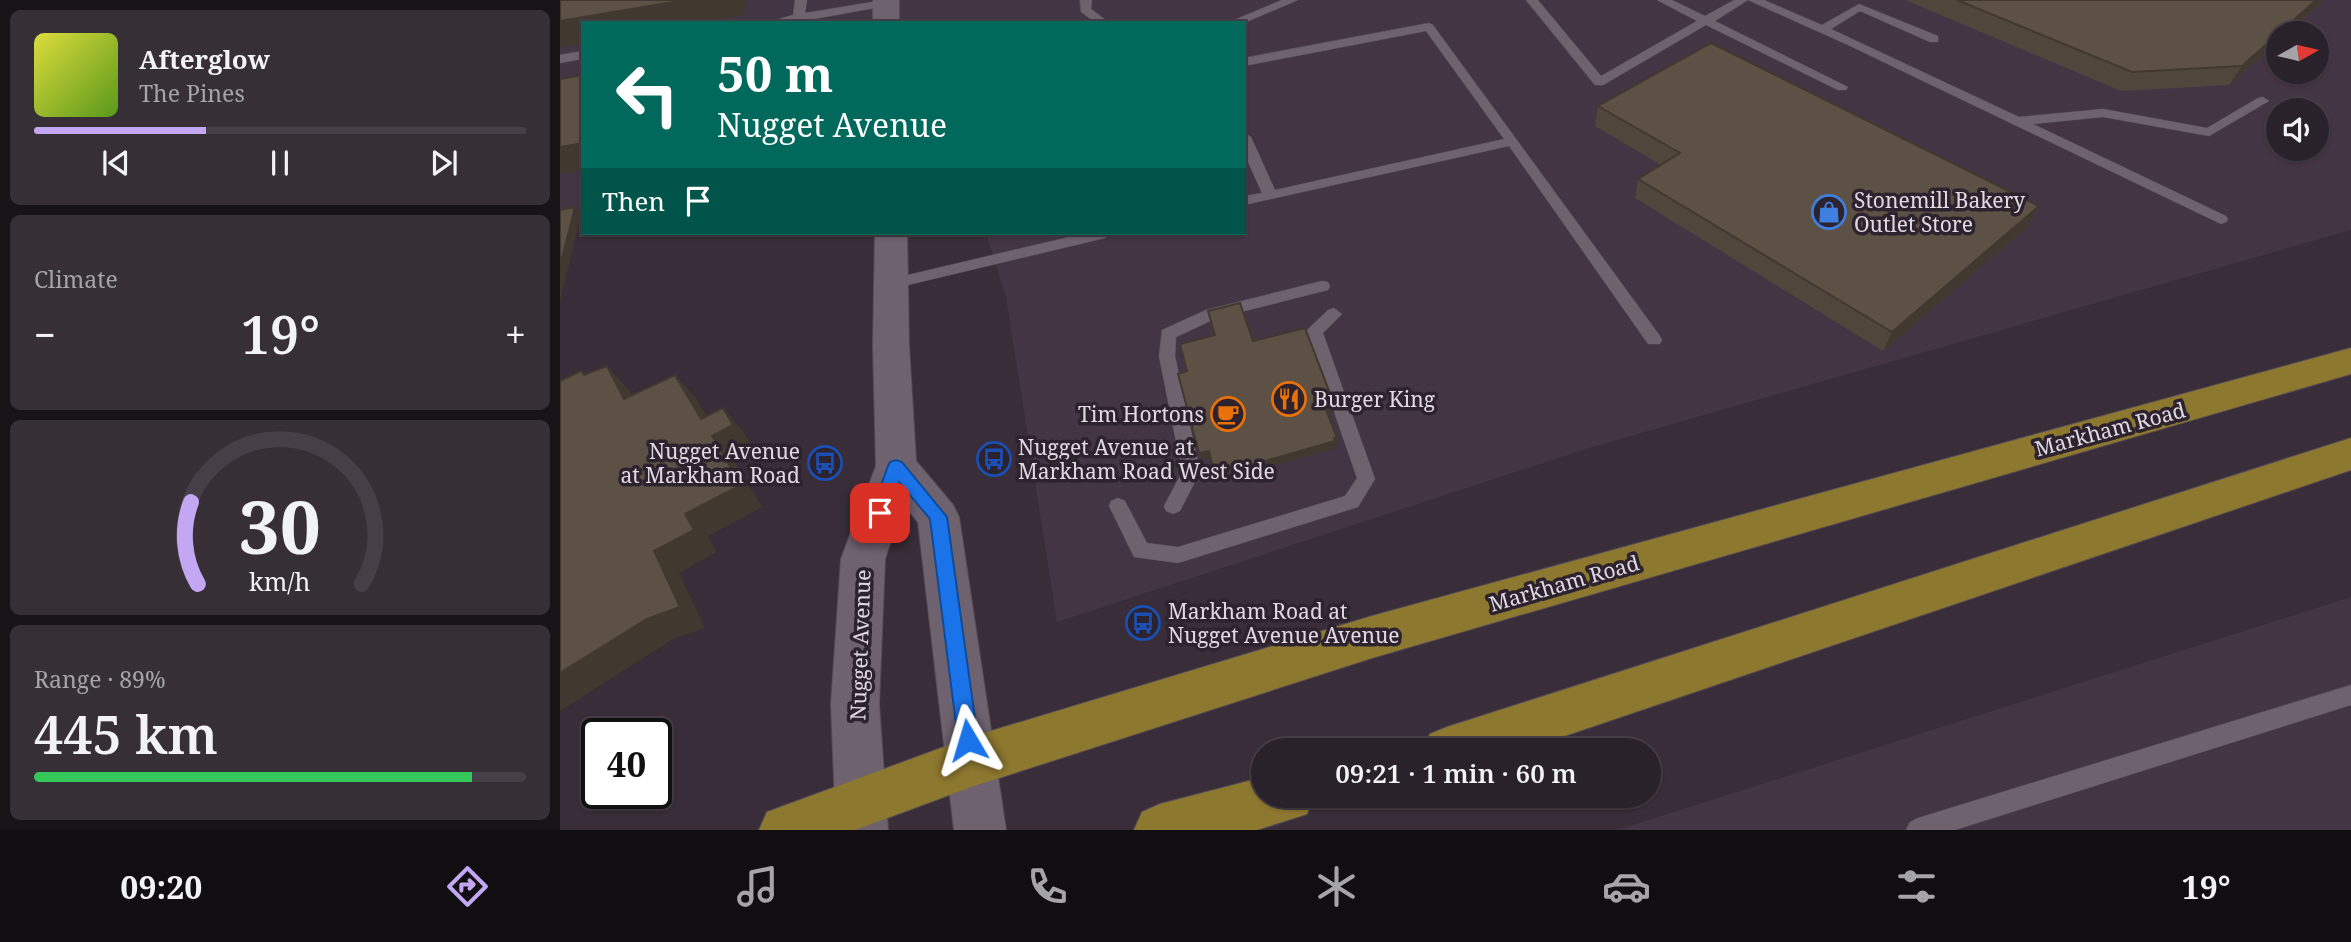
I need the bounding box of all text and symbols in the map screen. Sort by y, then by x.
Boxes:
north arrow [2266,21,2329,84]
map controls [2266,21,2329,161]
text: 50 m [717,40,833,106]
text: Afterglow [139,41,270,77]
icon: left [602,49,693,140]
text: The Pines [139,77,245,109]
button: sound [2266,98,2329,161]
text: Nugget Avenue [717,103,947,146]
icon: previous [97,144,135,182]
icon: pause [261,144,299,182]
icon: next [425,144,463,182]
icon: arrive [679,182,717,220]
text: Then [602,183,665,219]
place label: Stonemill Bakery Outlet Store [1854,186,2025,238]
shop icon: Stonemill Bakery Outlet Store [1810,193,1848,231]
text: Climate [34,263,118,295]
text: 19° [241,298,320,369]
text: − [34,308,56,360]
text: + [505,308,526,360]
restaurant icon: Burger King [1270,380,1308,418]
place label: Burger King [1314,385,1436,413]
cafe icon: Tim Hortons [1209,395,1247,433]
street label: Markham Road [2032,395,2188,463]
place label: Tim Hortons [1078,400,1204,428]
place label: Nugget Avenue at Markham Road West Side [1018,433,1275,485]
place label: Nugget Avenue at Markham Road [621,437,800,489]
bus stop icon: Nugget Avenue at Markham Road West Side [975,440,1013,478]
bus stop icon: Nugget Avenue at Markham Road [806,444,844,482]
text: 30 [239,476,321,575]
pin [850,483,910,543]
icon: arrive [861,494,899,532]
street label: Markham Road [1486,548,1642,618]
text: km/h [249,563,311,597]
street label: Nugget Avenue [843,569,877,721]
place label: Markham Road at Nugget Avenue Avenue [1168,597,1400,649]
bus stop icon: Markham Road at Nugget Avenue Avenue [1124,604,1162,642]
text: Range · 89% [34,663,166,695]
text: 445 km [34,698,218,769]
position arrow [931,703,1005,777]
speed limit sign: 40 [581,718,672,809]
text: 09:21 · 1 min · 60 m [1335,755,1577,791]
icon: directions [443,862,492,911]
icon: music [733,862,782,911]
icon: phone [1023,862,1072,911]
icon: climate [1312,862,1361,911]
icon: car [1602,862,1651,911]
icon: filters [1892,862,1941,911]
text: 09:20 [120,865,202,908]
text: 19° [2182,865,2231,908]

